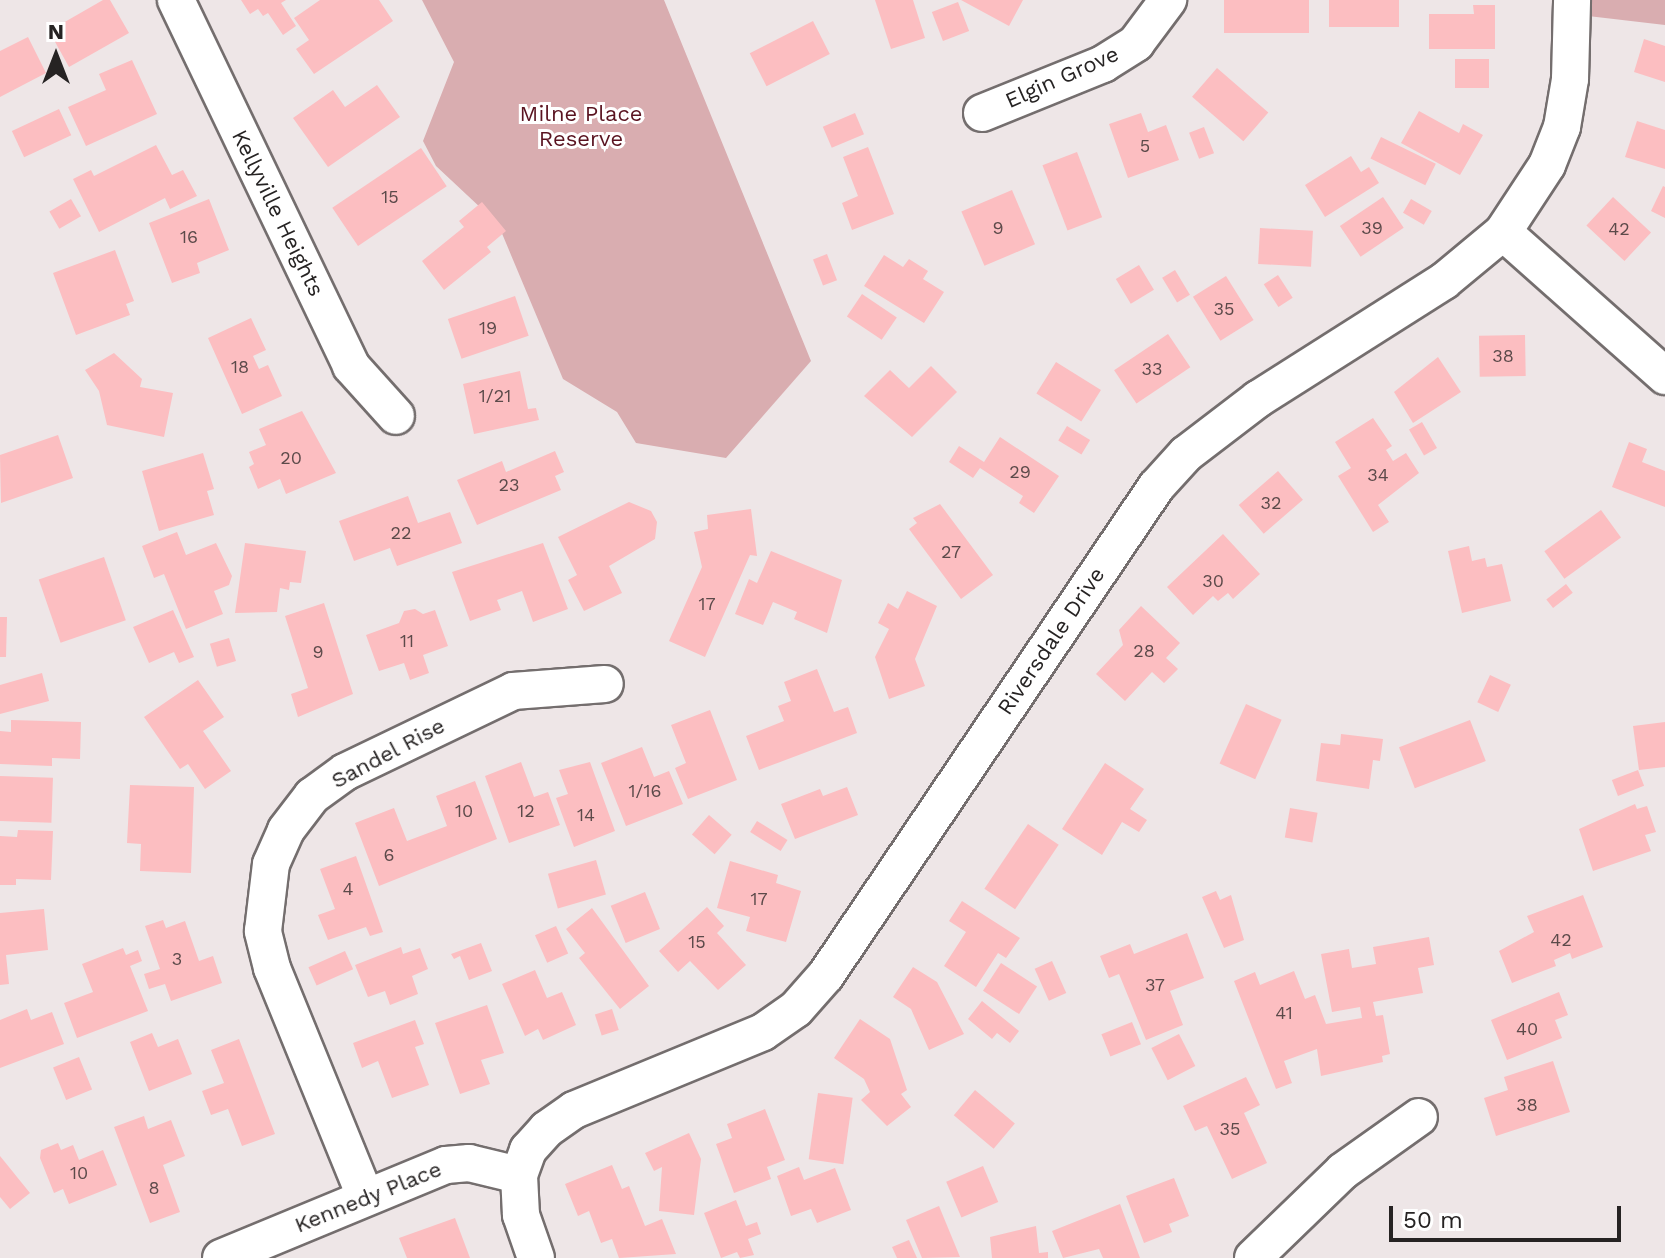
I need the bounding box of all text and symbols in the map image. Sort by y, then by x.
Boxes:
north arrow [16,16,96,96]
text: N [48,19,64,44]
street label: Elgin Grove [1001,40,1123,114]
park label: Milne Place Reserve [520,100,642,152]
street label: Kellyville Heights [226,125,330,301]
house number: 5 [1140,135,1150,157]
house number: 15 [381,186,399,208]
house number: 9 [992,217,1004,239]
house number: 39 [1361,217,1383,239]
house number: 42 [1608,218,1630,240]
house number: 16 [180,226,198,248]
house number: 35 [1214,298,1234,320]
house number: 19 [479,317,497,339]
house number: 38 [1492,345,1514,367]
house number: 18 [231,356,249,378]
house number: 33 [1142,358,1162,380]
house number: 1/21 [479,385,511,407]
house number: 20 [280,447,302,469]
house number: 29 [1009,461,1031,483]
house number: 34 [1367,464,1389,486]
house number: 23 [499,474,519,496]
house number: 32 [1261,492,1281,514]
house number: 22 [391,522,411,544]
house number: 27 [941,541,961,563]
street label: Riversdale Drive [992,562,1110,720]
house number: 30 [1202,570,1224,592]
house number: 17 [698,593,716,615]
house number: 11 [400,630,414,652]
house number: 28 [1133,640,1155,662]
house number: 9 [312,641,324,663]
street label: Sandel Rise [326,712,450,794]
house number: 1/16 [629,780,661,802]
house number: 10 [455,800,473,822]
house number: 12 [517,800,535,822]
house number: 14 [577,804,595,826]
house number: 6 [384,844,394,866]
house number: 4 [343,878,353,900]
house number: 17 [750,888,768,910]
house number: 42 [1550,929,1572,951]
house number: 15 [688,931,706,953]
house number: 3 [172,948,182,970]
house number: 37 [1145,974,1165,996]
house number: 41 [1275,1002,1293,1024]
house number: 40 [1516,1018,1538,1040]
house number: 38 [1516,1094,1538,1116]
house number: 35 [1220,1118,1240,1140]
street label: Kennedy Place [291,1155,445,1239]
house number: 10 [70,1162,88,1184]
house number: 8 [148,1177,160,1199]
scale bar [1393,1190,1625,1240]
text: 50 m [1403,1206,1463,1234]

